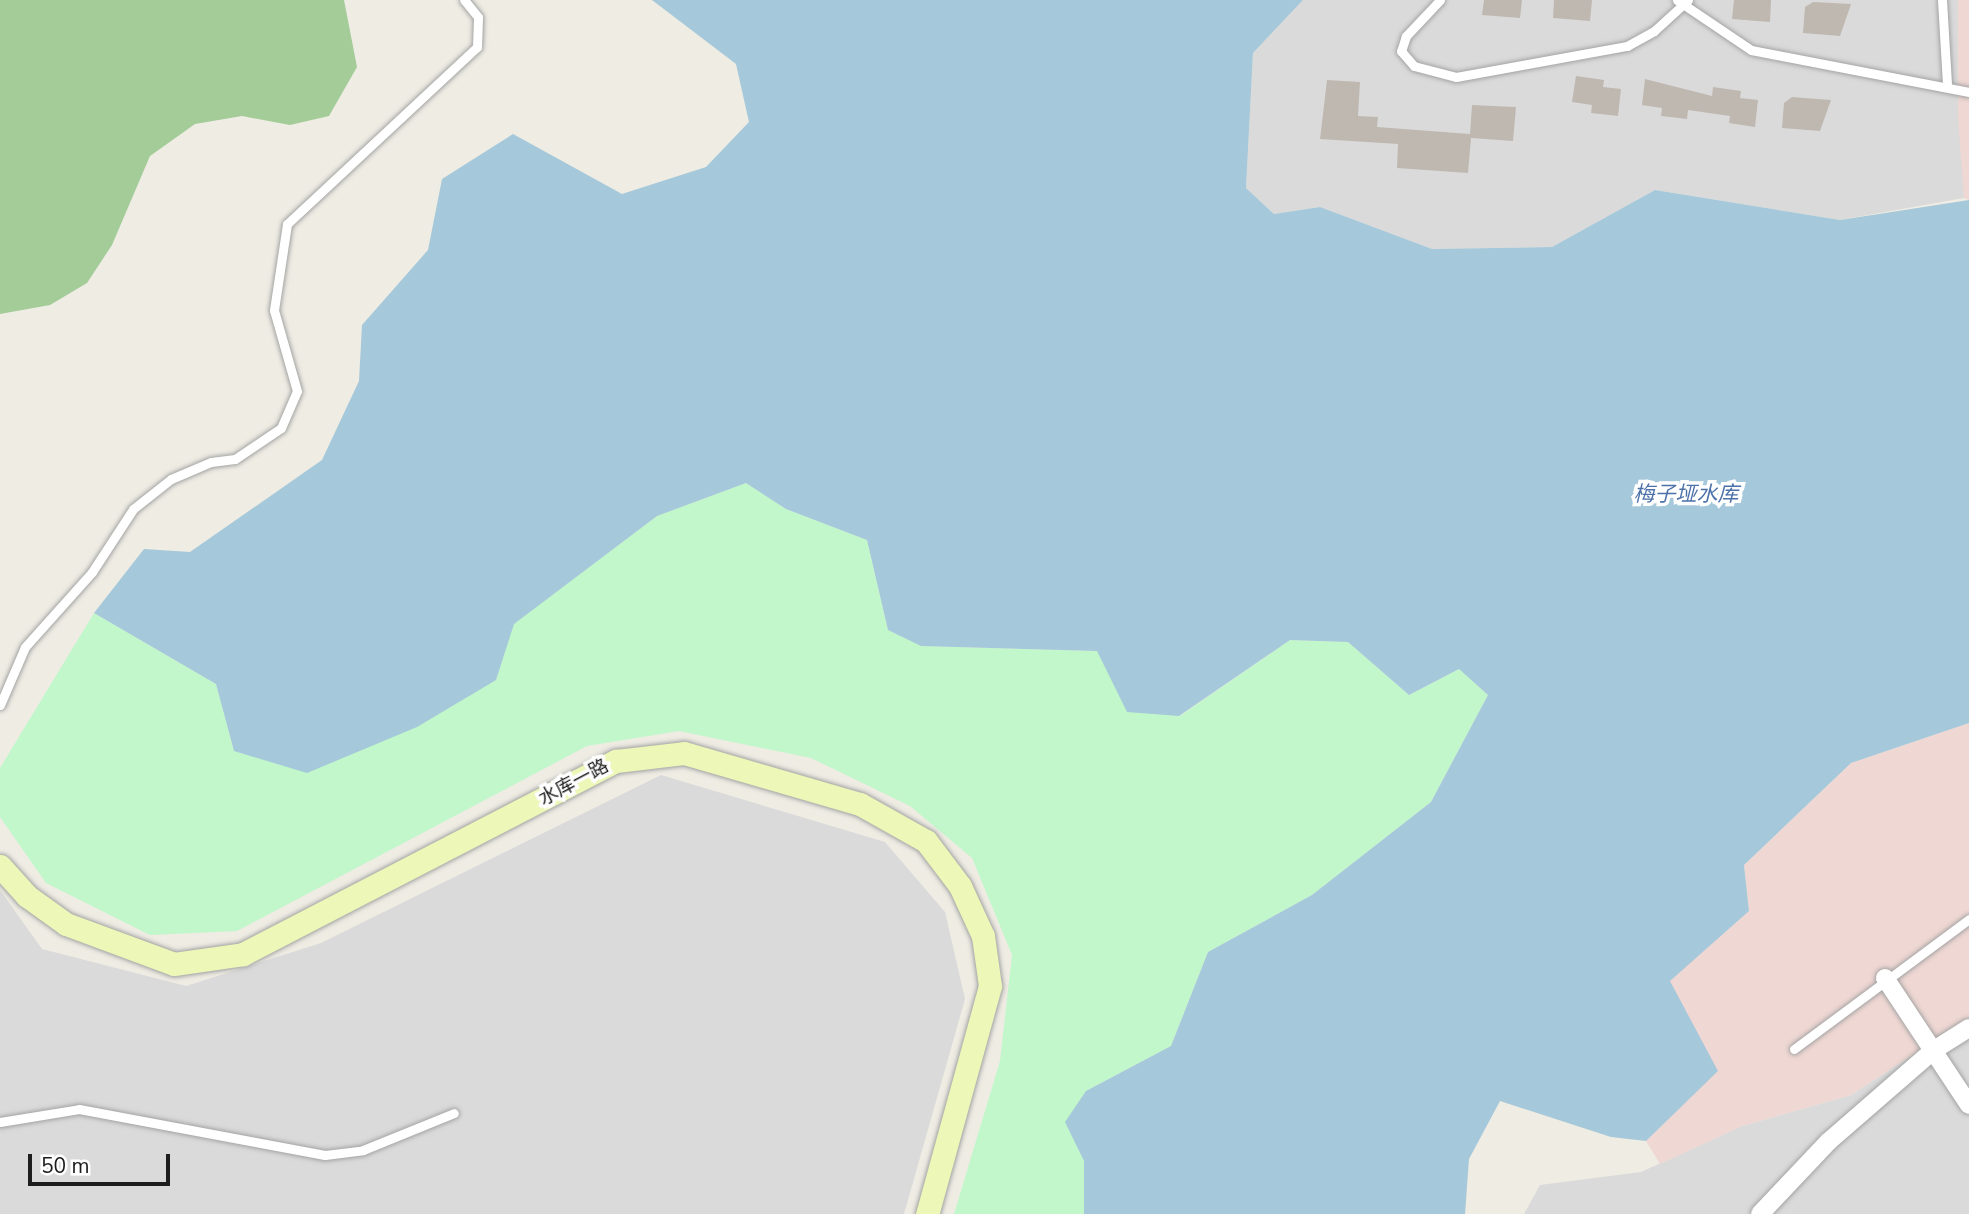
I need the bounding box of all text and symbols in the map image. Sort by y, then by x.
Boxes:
water label: 梅子垭水库 [1634,481,1738,507]
street label: 水库一路 [535,755,613,811]
scale bar [32,1140,173,1184]
text: 50 m [41,1152,90,1180]

